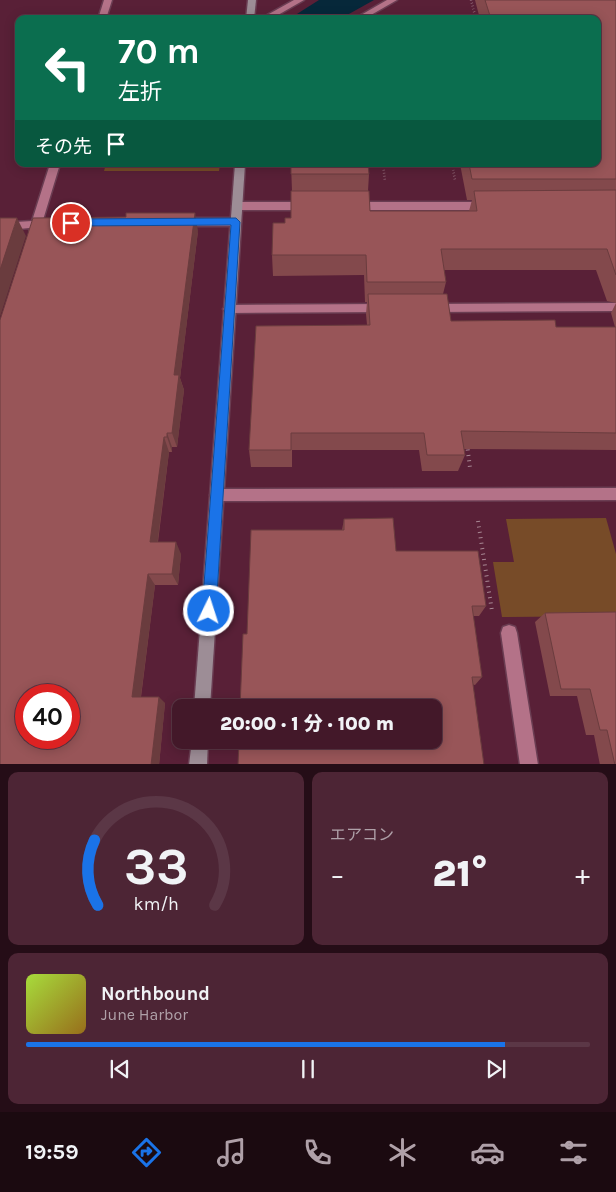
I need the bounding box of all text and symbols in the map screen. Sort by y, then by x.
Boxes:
text: 70 m [118,31,200,72]
icon: left [35,35,100,100]
text: 左折 [118,79,162,105]
icon: arrive [102,130,130,158]
text: その先 [35,136,92,158]
pin [50,202,92,244]
icon: arrive [57,209,85,237]
position arrow [182,584,234,636]
speed limit sign: 40 [15,684,80,749]
text: 20:00 · 1 分 · 100 m [220,713,394,735]
text: エアコン [330,825,394,844]
text: 33 [124,836,188,897]
text: 21° [432,851,488,896]
text: − [330,858,345,891]
text: + [575,858,590,891]
text: km/h [133,894,179,915]
text: Northbound [101,983,210,1005]
text: June Harbor [101,1005,188,1024]
icon: previous [106,1055,134,1083]
icon: pause [294,1055,322,1083]
icon: next [482,1055,510,1083]
icon: directions [129,1135,164,1170]
icon: music [214,1135,249,1170]
icon: phone [300,1135,335,1170]
icon: climate [385,1135,420,1170]
icon: car [470,1135,505,1170]
icon: filters [556,1135,591,1170]
text: 19:59 [25,1139,79,1165]

